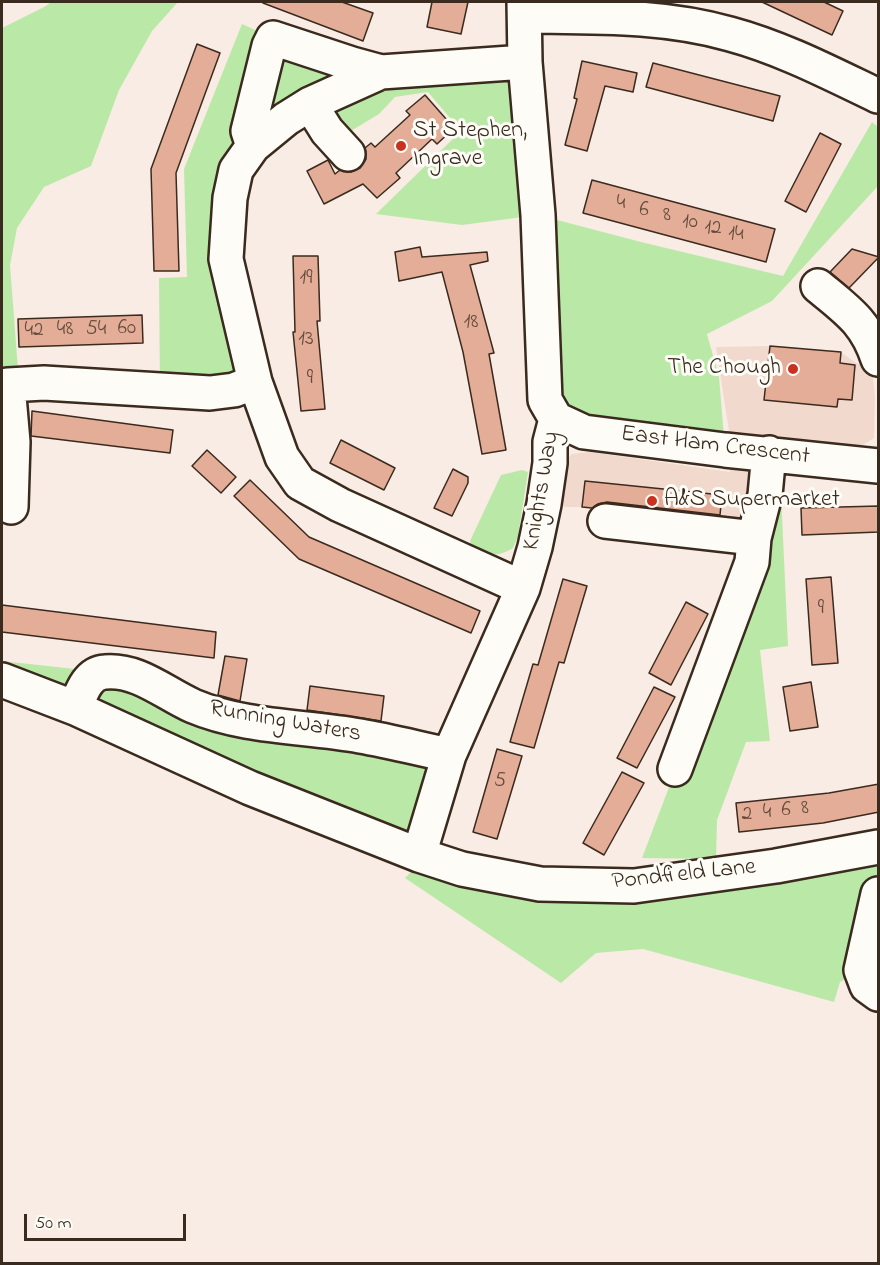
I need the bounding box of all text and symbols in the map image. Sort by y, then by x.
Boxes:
place label: St Stephen, Ingrave [413,118,527,174]
marker: St Stephen, Ingrave [394,139,408,153]
house number: 4 [617,192,625,218]
house number: 6 [639,199,649,225]
house number: 8 [663,204,671,230]
house number: 10 [682,211,698,237]
house number: 12 [704,217,722,243]
house number: 14 [728,223,744,249]
house number: 19 [300,267,312,293]
house number: 18 [464,311,478,337]
house number: 60 [118,317,136,343]
house number: 48 [57,318,73,344]
house number: 54 [86,318,106,344]
house number: 42 [24,319,44,345]
house number: 13 [298,328,314,354]
place label: The Chough [667,355,781,383]
marker: The Chough [786,362,800,376]
house number: 9 [307,367,313,393]
street label: East Ham Crescent [619,421,811,473]
street label: Knights Way [518,429,568,553]
place label: A&S Supermarket [664,487,840,515]
marker: A&S Supermarket [645,494,659,508]
house number: 9 [818,597,824,623]
street label: Running Waters [207,695,363,751]
house number: 5 [494,770,506,796]
house number: 8 [801,797,809,823]
house number: 6 [781,799,791,825]
house number: 4 [763,801,771,827]
house number: 2 [742,803,752,829]
street label: Pondfield Lane [611,854,757,898]
scale bar [27,1202,189,1240]
text: 50 m [35,1211,72,1237]

